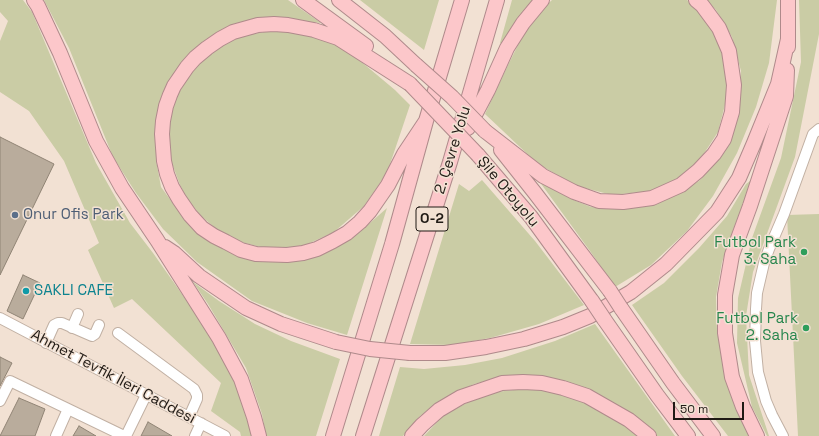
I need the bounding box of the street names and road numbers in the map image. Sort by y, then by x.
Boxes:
street label: 2. Çevre Yolu [431,104,475,196]
street label: Şile Otoyolu [473,153,543,231]
road number: O-2 [416,207,448,231]
street label: Ahmet Tevfik İleri Caddesi [28,326,198,428]

